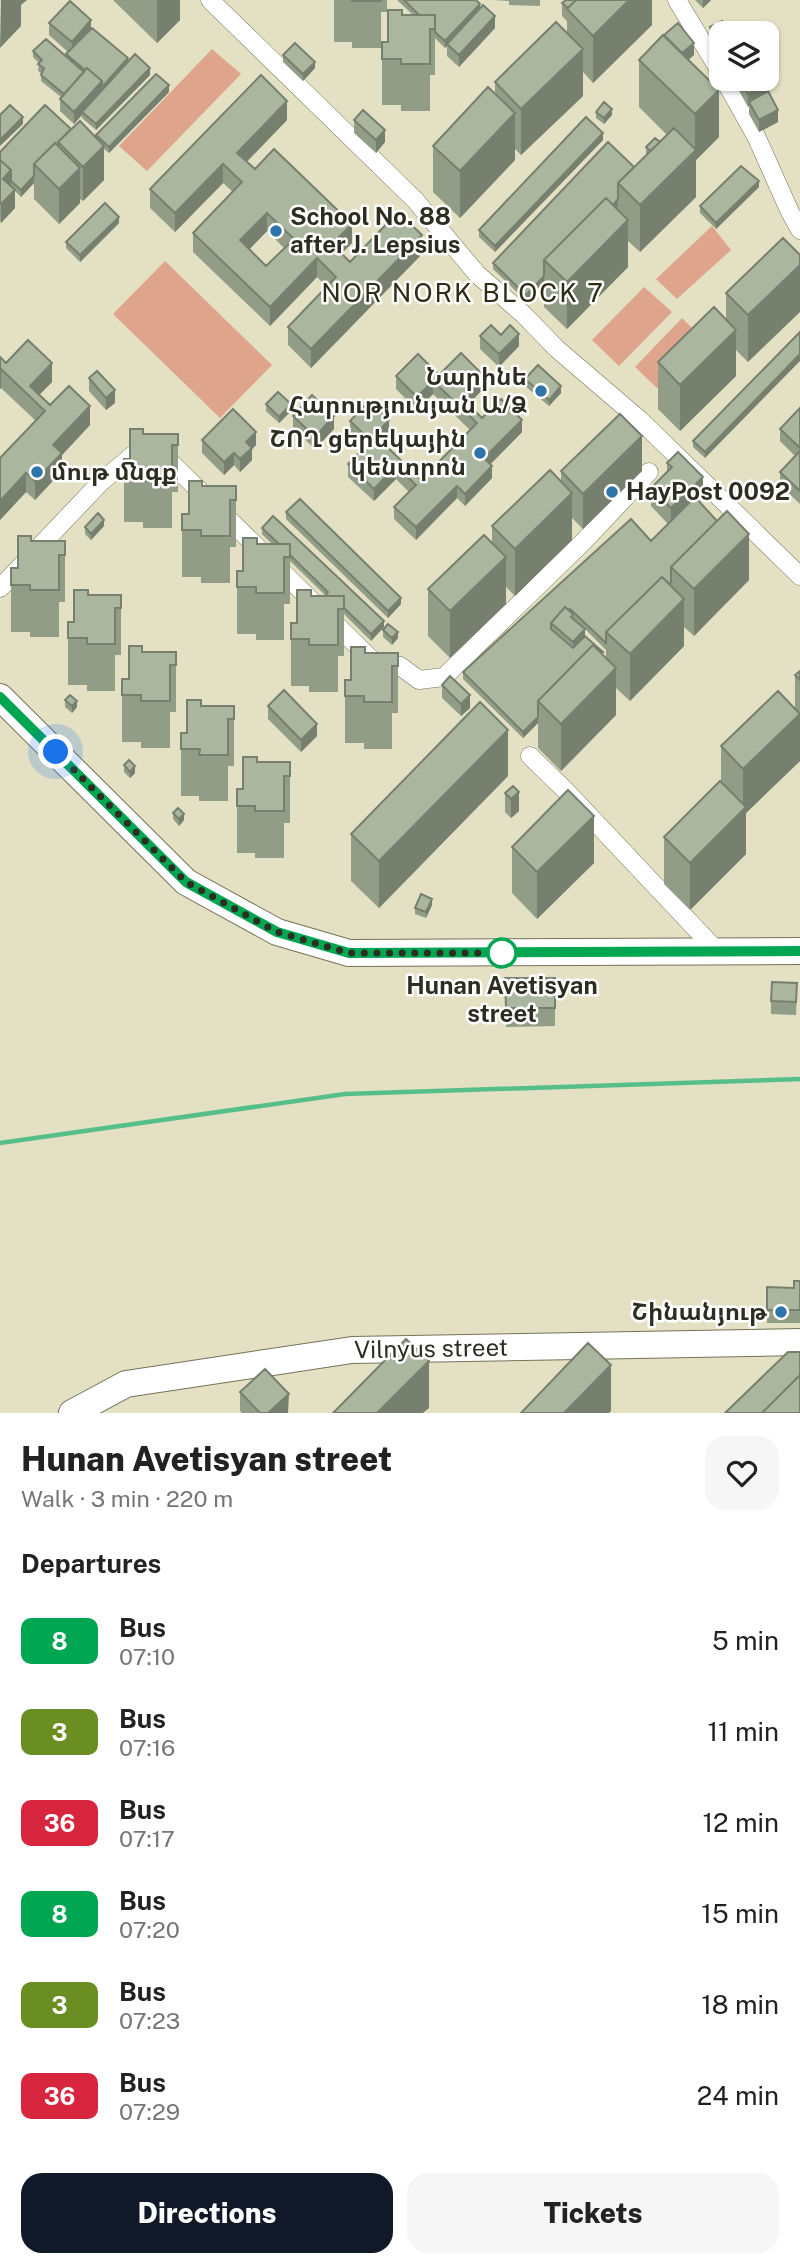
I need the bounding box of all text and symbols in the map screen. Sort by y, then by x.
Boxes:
map controls [709,21,779,91]
button: layers [709,21,779,91]
place label: School No. 88 after J. Lepsius [290,202,460,258]
marker: School No. 88 after J. Lepsius [268,223,284,239]
district label: NOR NORK BLOCK 7 [321,277,605,308]
place label: Նարինե Հարությունյան Ա/Ձ [288,362,527,419]
marker: Նարինե Հարությունյան Ա/Ձ [533,383,549,399]
place label: ՇՈՂ ցերեկային կենտրոն [270,424,466,481]
marker: ՇՈՂ ցերեկային կենտրոն [472,445,488,461]
place label: մութ մնգք [51,457,177,486]
marker: մութ մնգք [29,464,45,480]
place label: HayPost 0092 [626,477,790,505]
marker: HayPost 0092 [604,484,620,500]
your location [38,734,73,769]
marker: Hunan Avetisyan street [487,938,517,968]
place label: Hunan Avetisyan street [406,971,598,1027]
place label: Շինանյութ [632,1297,768,1326]
marker: Շինանյութ [773,1304,789,1320]
street label: Vilnyus street [354,1333,508,1363]
button: heart [705,1436,779,1510]
text: Hunan Avetisyan street [21,1440,392,1478]
text: Walk · 3 min · 220 m [21,1485,233,1512]
text: Departures [21,1548,161,1579]
text: Bus [119,1612,166,1643]
text: 5 min [712,1625,779,1656]
text: 8 [51,1627,68,1655]
text: 07:10 [119,1643,175,1670]
text: Bus [119,1703,166,1734]
text: 11 min [707,1716,779,1747]
text: 3 [52,1718,67,1746]
text: 07:16 [119,1734,175,1761]
text: Bus [119,1794,166,1825]
text: 12 min [703,1807,779,1838]
text: 36 [44,1809,75,1837]
text: 07:17 [119,1825,175,1852]
text: Bus [119,1885,166,1916]
text: 15 min [701,1898,779,1929]
text: 8 [51,1900,68,1928]
text: 07:20 [119,1916,180,1943]
text: Bus [119,1976,166,2007]
text: 18 min [701,1989,779,2020]
text: 3 [52,1991,67,2019]
text: 07:23 [119,2007,180,2034]
text: Bus [119,2067,166,2098]
text: 24 min [697,2080,779,2111]
text: 36 [44,2082,75,2110]
text: 07:29 [119,2098,180,2125]
button: Directions [21,2173,393,2253]
button: Tickets [407,2173,779,2253]

